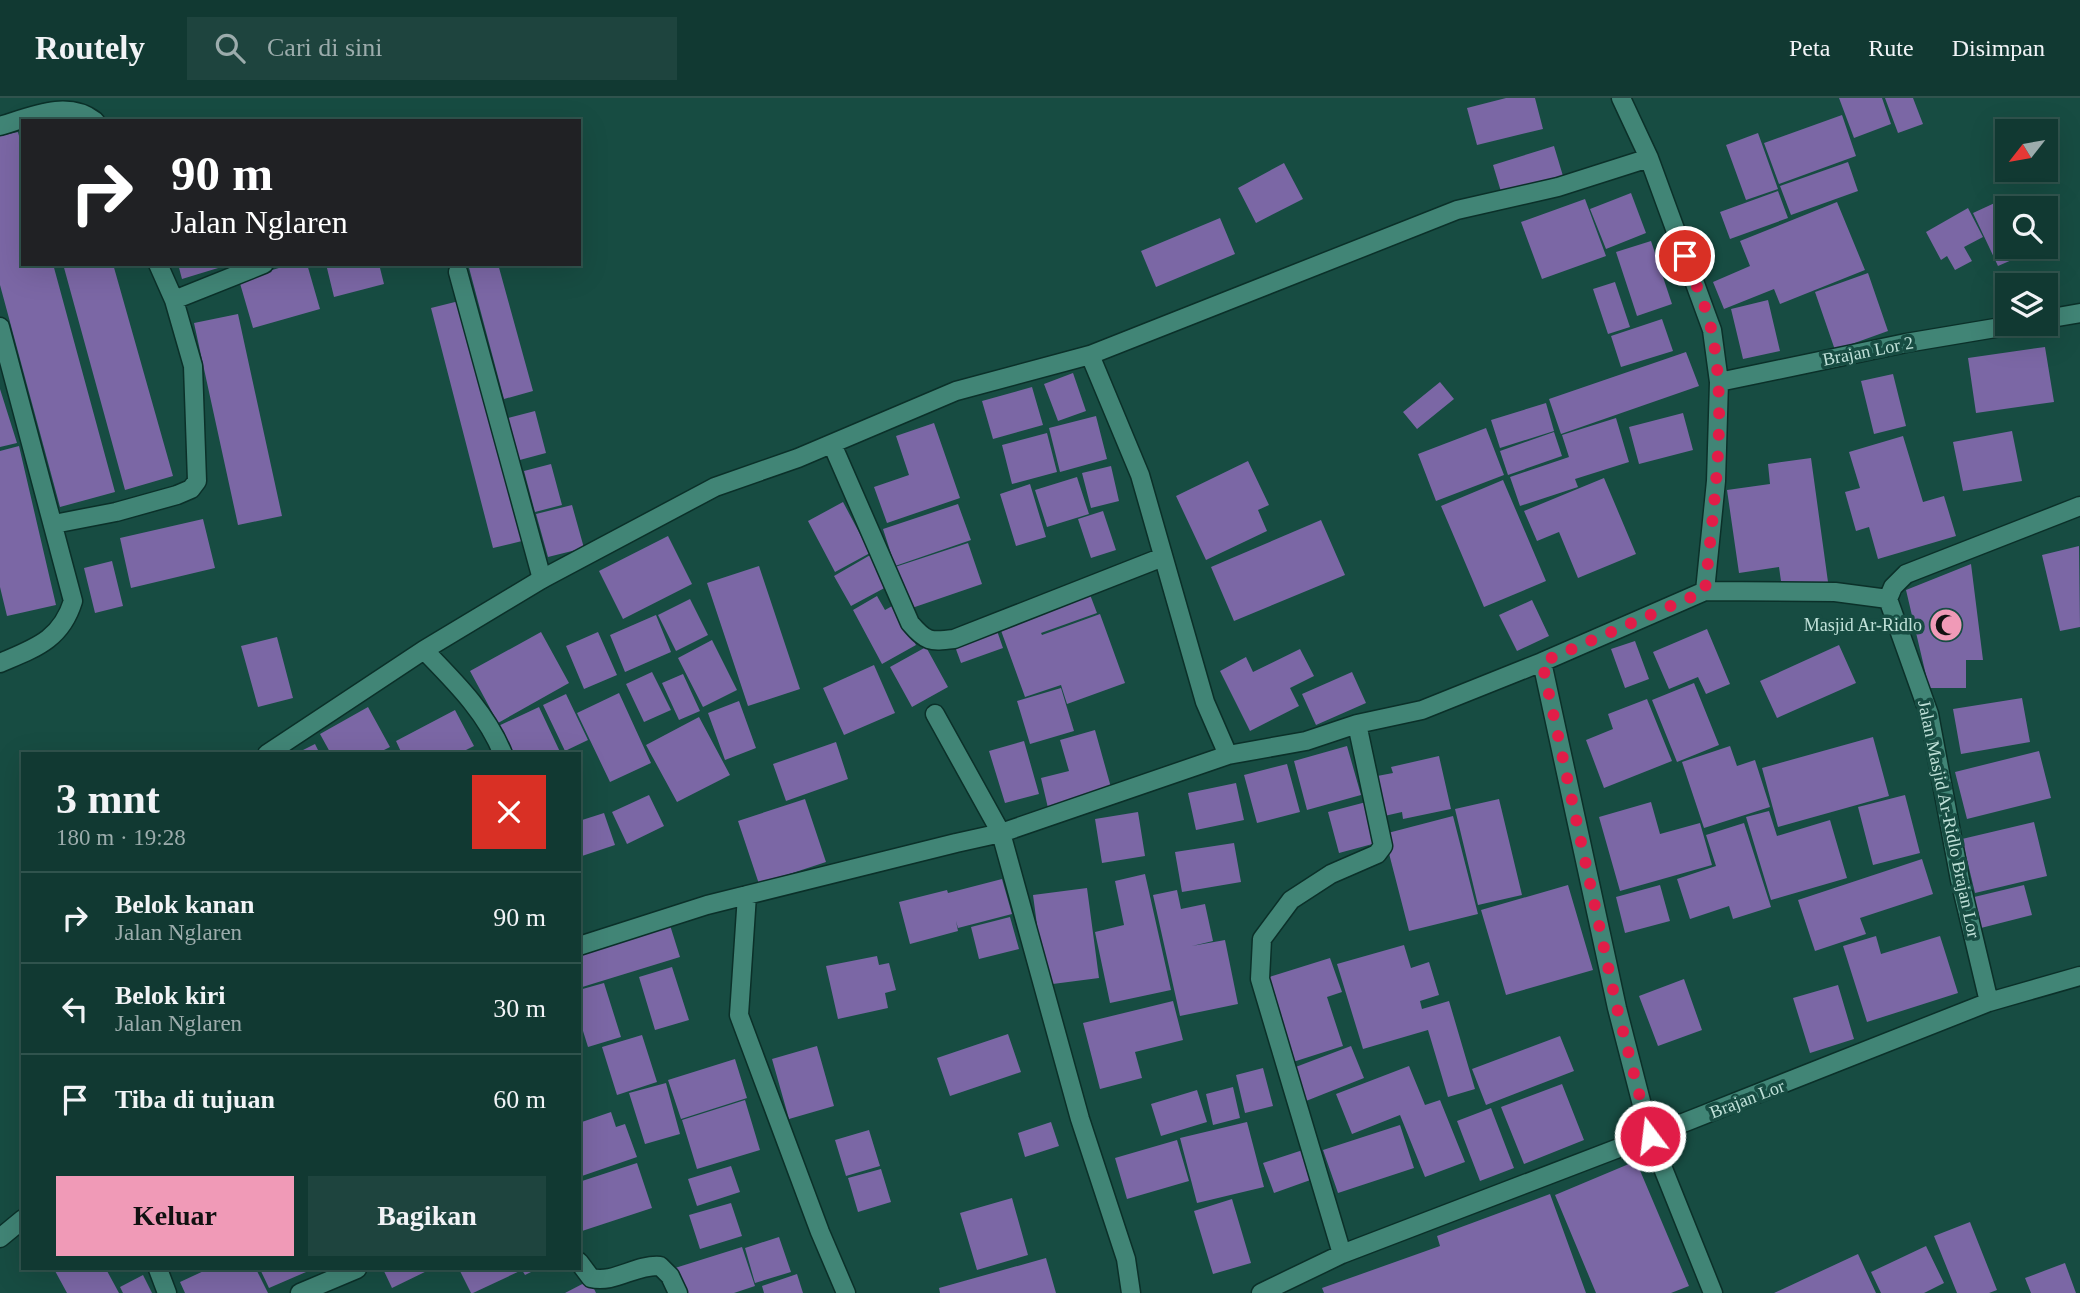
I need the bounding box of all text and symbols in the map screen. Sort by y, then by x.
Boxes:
search box [187,17,677,80]
icon: search [211,29,249,67]
text: Routely [35,30,145,66]
text: Cari di sini [267,33,383,62]
text: Peta [1789,35,1830,61]
text: Rute [1868,35,1914,61]
text: Disimpan [1952,35,2045,61]
north arrow [1995,119,2058,182]
map controls [1995,119,2058,336]
text: 90 m [171,146,273,201]
icon: right [56,147,147,238]
button: search [1995,196,2058,259]
text: Jalan Nglaren [171,204,348,240]
pin [1655,226,1715,286]
icon: arrive [1666,237,1704,275]
button: layers [1995,273,2058,336]
street label: Brajan Lor 2 [1821,332,1915,370]
mosque icon: Masjid Ar-Ridlo [1927,606,1965,644]
place label: Masjid Ar-Ridlo [1804,615,1922,635]
street label: Jalan Masjid Ar-Ridlo Brajan Lor [1914,698,1984,940]
button: close [472,775,546,849]
text: 3 mnt [56,776,160,822]
text: 180 m · 19:28 [56,825,186,850]
text: Belok kanan [115,890,254,919]
icon: right [56,899,94,937]
text: 90 m [493,903,546,932]
text: Jalan Nglaren [115,920,242,945]
text: Belok kiri [115,981,226,1010]
icon: left [56,990,94,1028]
text: 30 m [493,994,546,1023]
text: Jalan Nglaren [115,1011,242,1036]
street label: Brajan Lor [1707,1076,1787,1122]
icon: arrive [56,1081,94,1119]
text: Tiba di tujuan [115,1085,275,1114]
text: 60 m [493,1085,546,1114]
position arrow [1613,1099,1687,1173]
button: Keluar [56,1176,294,1256]
button: Bagikan [308,1176,546,1256]

